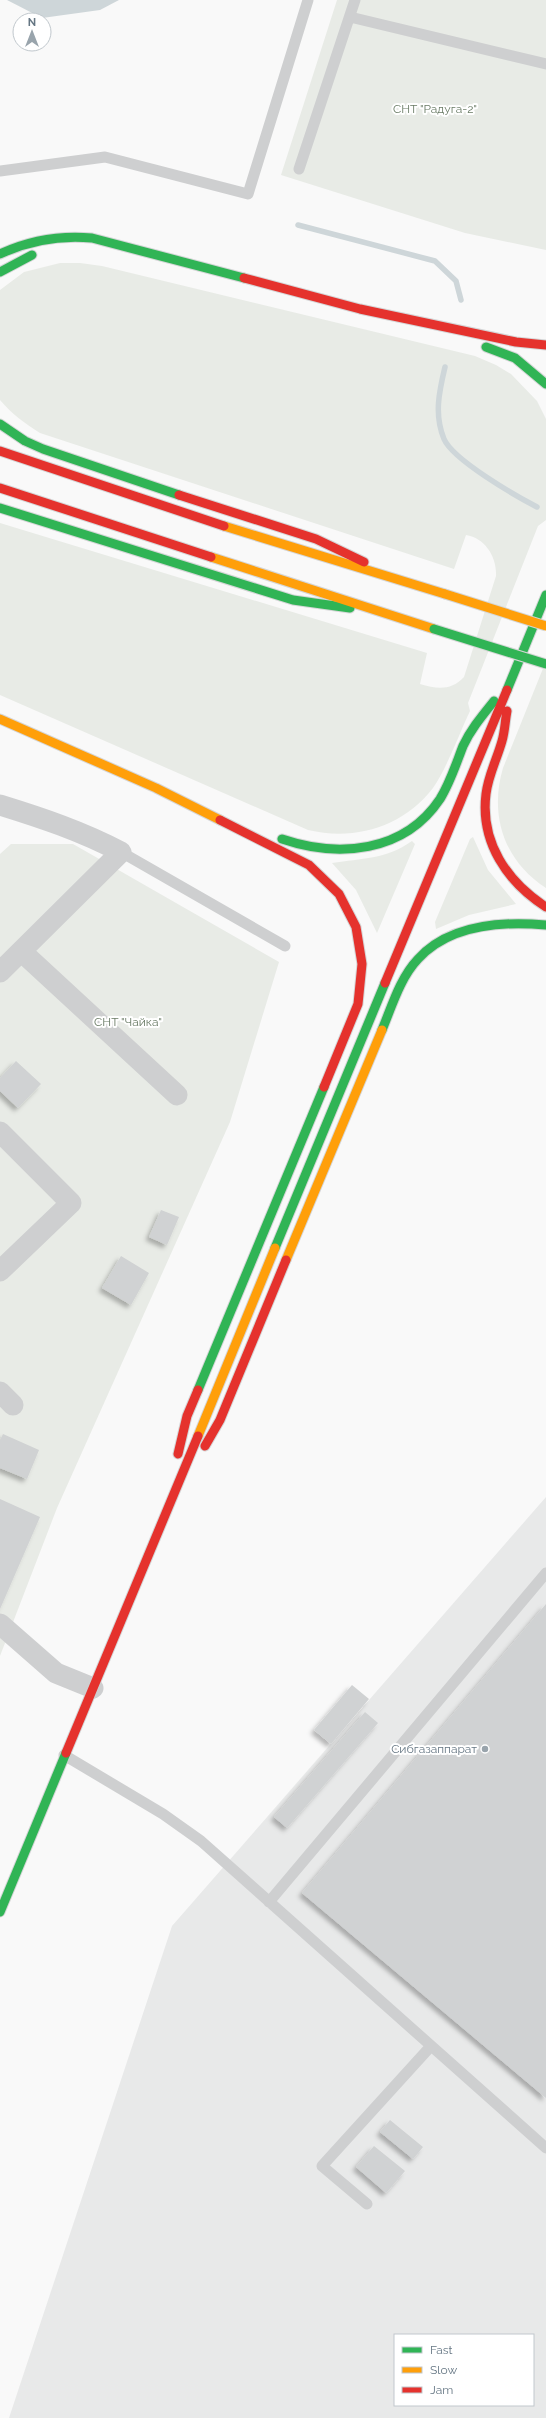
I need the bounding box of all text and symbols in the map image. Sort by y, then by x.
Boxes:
north arrow [12,12,52,52]
text: N [28,16,36,29]
park label: СНТ "Радуга-2" [393,102,477,116]
park label: СНТ "Чайка" [94,1015,162,1029]
place label: Сибгазаппарат [391,1742,477,1756]
marker: Сибгазаппарат [480,1744,490,1754]
legend [394,2334,534,2406]
text: Fast [430,2343,453,2357]
text: Slow [430,2363,457,2377]
text: Jam [430,2383,453,2397]

